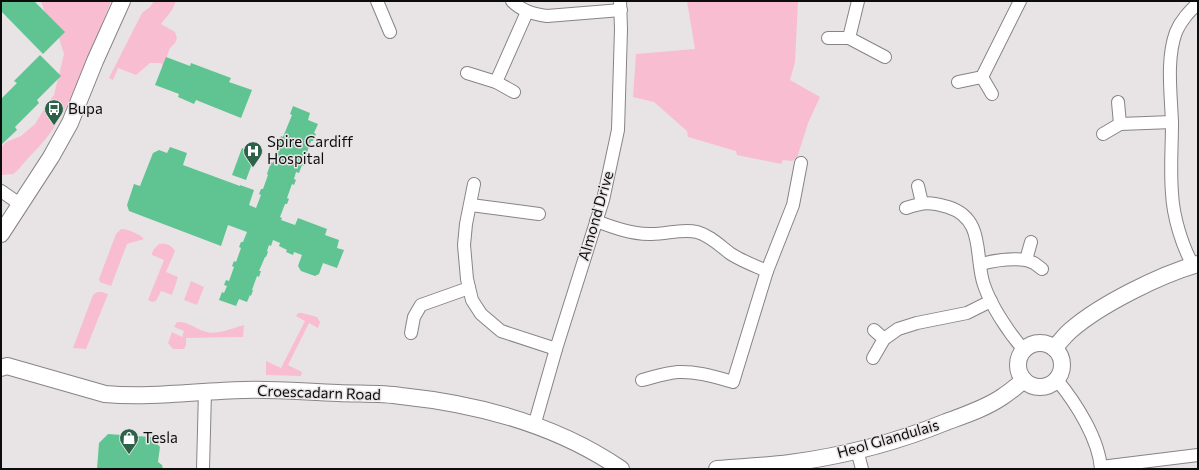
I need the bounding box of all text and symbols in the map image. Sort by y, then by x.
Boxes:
bus stop icon: Bupa [43,98,65,126]
place label: Bupa [68,99,103,117]
place label: Spire Cardiff Hospital [267,132,353,167]
hospital icon: Spire Cardiff Hospital [242,140,264,168]
street label: Almond Drive [574,169,616,263]
street label: Croescadarn Road [257,381,381,403]
street label: Heol Glandulais [835,415,941,461]
shop icon: Tesla [118,427,140,455]
place label: Tesla [143,428,178,446]

